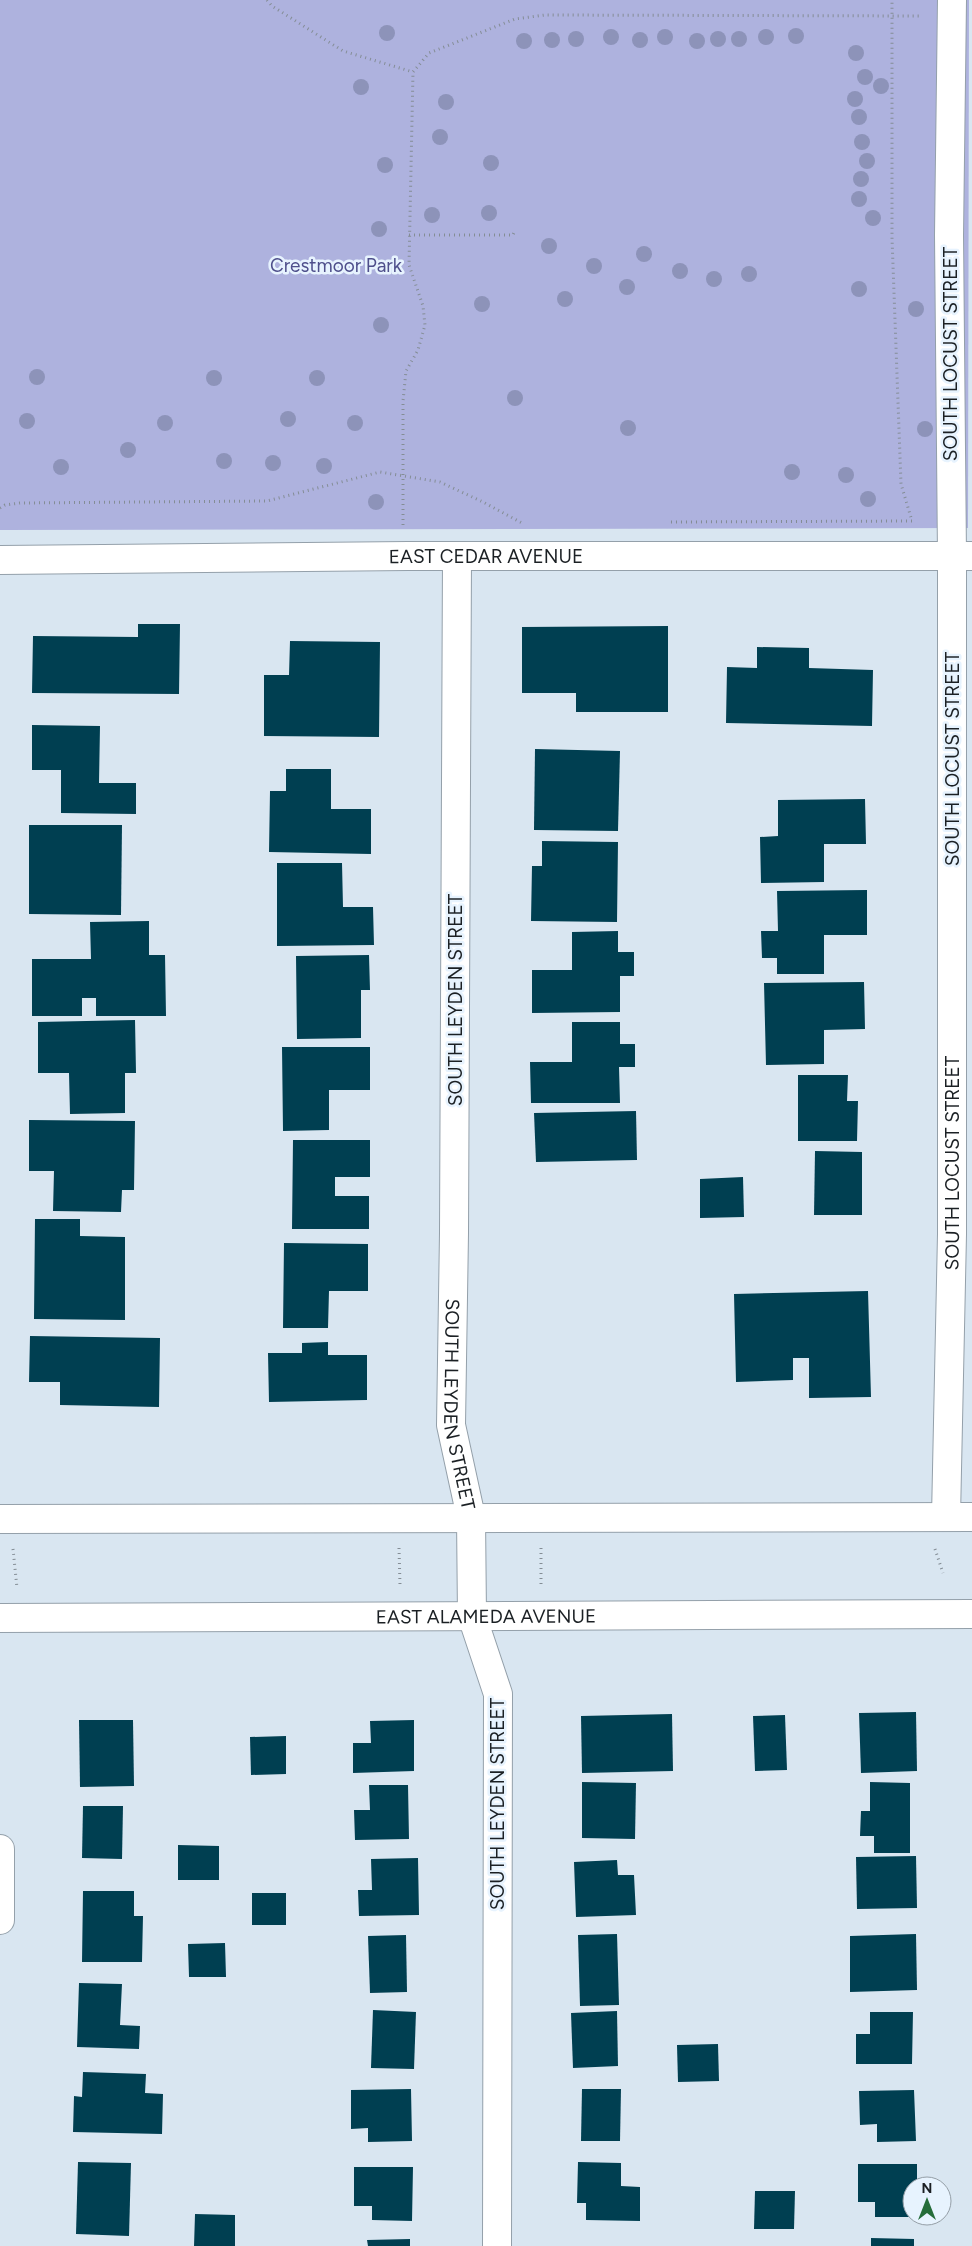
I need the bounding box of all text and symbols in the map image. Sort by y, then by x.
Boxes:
street label: SOUTH LOCUST STREET [939,246,962,461]
park label: Crestmoor Park [270,254,403,277]
street label: EAST CEDAR AVENUE [389,545,583,568]
street label: SOUTH LOCUST STREET [941,651,964,866]
street label: SOUTH LEYDEN STREET [444,893,467,1106]
street label: SOUTH LOCUST STREET [940,1055,964,1271]
street label: SOUTH LEYDEN STREET [439,1298,480,1512]
street label: EAST ALAMEDA AVENUE [376,1605,596,1628]
street label: SOUTH LEYDEN STREET [486,1697,509,1910]
north arrow [902,2176,952,2226]
text: N [922,2180,932,2197]

